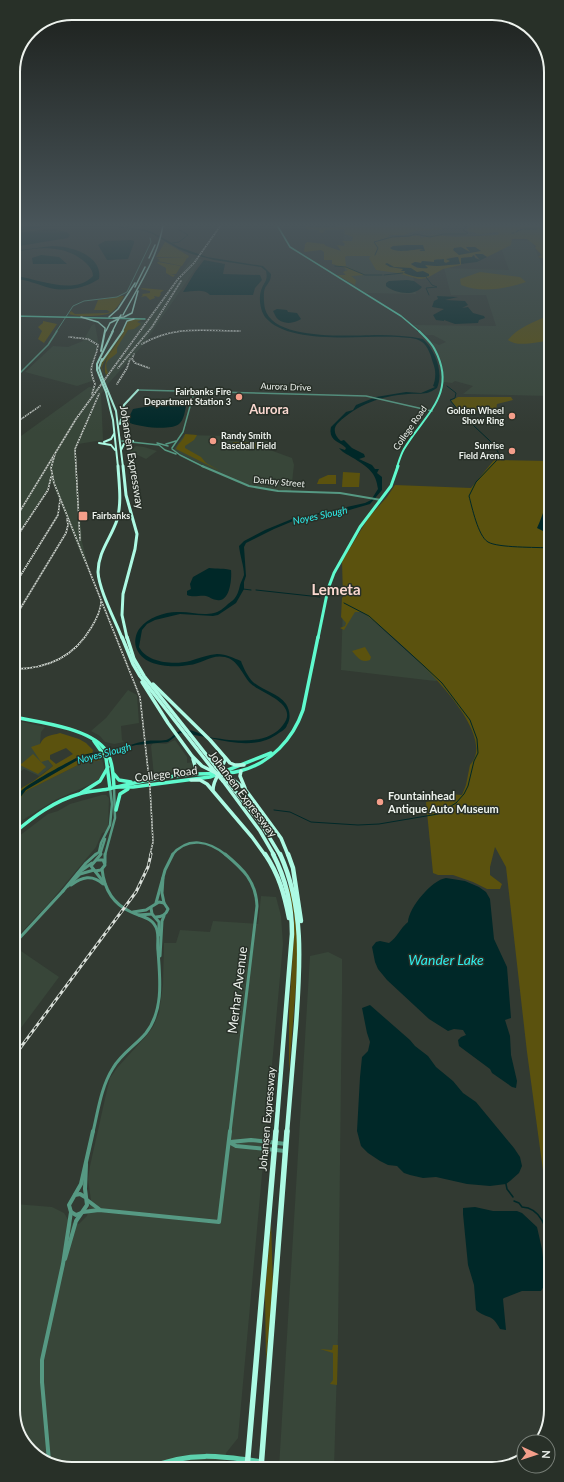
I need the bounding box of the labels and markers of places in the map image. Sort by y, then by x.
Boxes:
place label: Fairbanks Fire Department Station 3 [144,386,231,407]
marker: Fairbanks Fire Department Station 3 [234,392,244,402]
place label: Golden Wheel Show Ring [447,405,504,426]
marker: Golden Wheel Show Ring [507,411,517,421]
place label: Randy Smith Baseball Field [221,430,276,451]
marker: Randy Smith Baseball Field [208,436,218,446]
place label: Sunrise Field Arena [459,440,504,461]
marker: Sunrise Field Arena [507,446,517,456]
marker: Fairbanks [77,510,89,522]
place label: Fairbanks [92,510,130,521]
place label: Fountainhead Antique Auto Museum [387,789,499,815]
marker: Fountainhead Antique Auto Museum [375,797,385,807]

